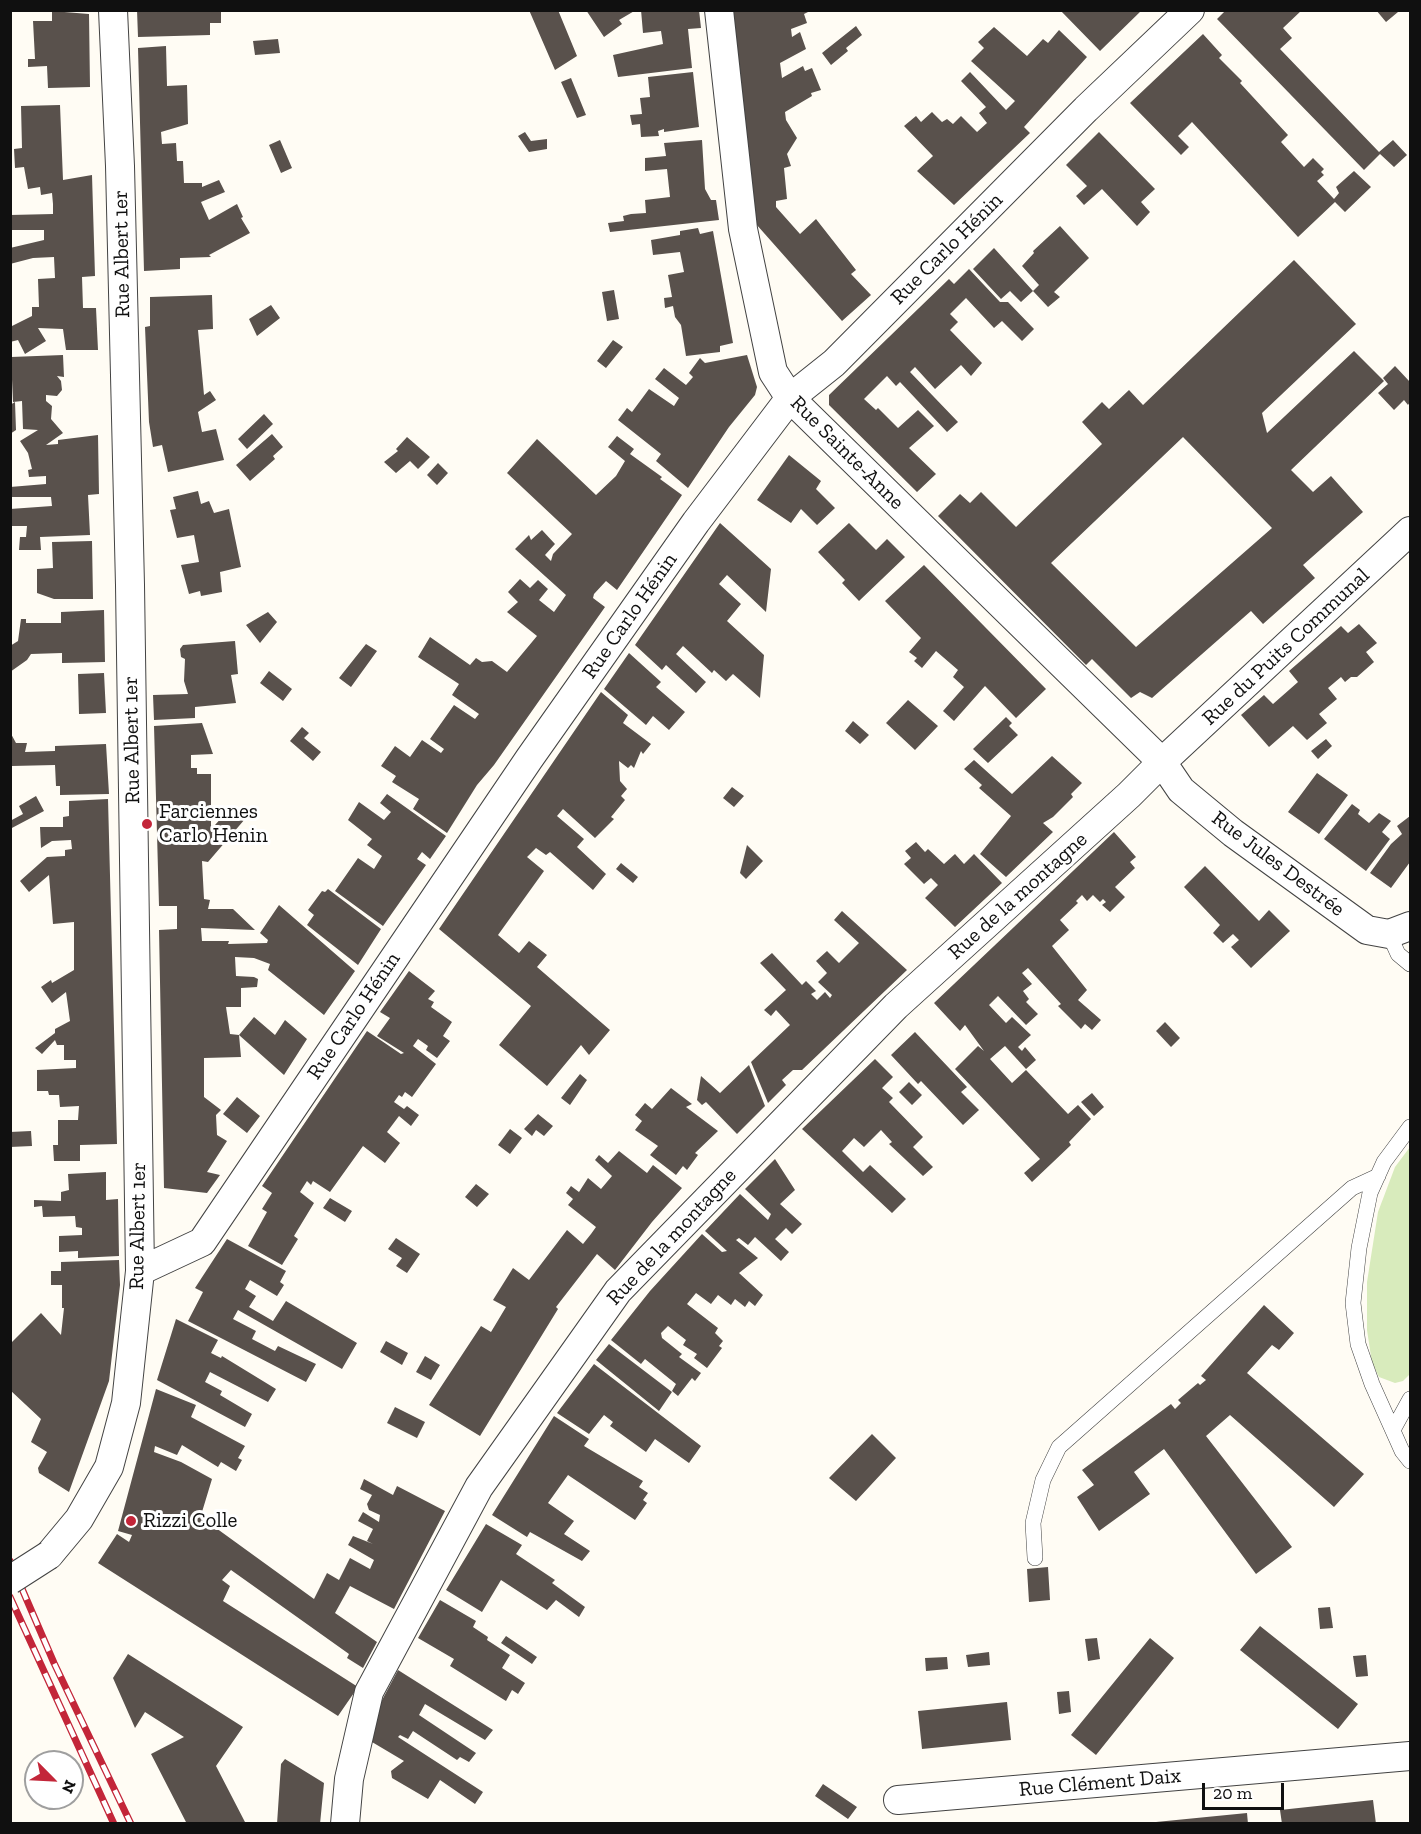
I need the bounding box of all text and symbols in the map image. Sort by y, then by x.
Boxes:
street label: Rue Carlo Hénin [886,188,1008,310]
street label: Rue Albert 1er [108,190,136,318]
street label: Rue Sainte-Anne [785,391,909,515]
street label: Rue Carlo Hénin [577,548,683,684]
street label: Rue du Puits Communal [1197,563,1375,731]
street label: Rue Albert 1er [118,676,146,804]
place label: Farciennes Carlo Henin [159,799,268,849]
street label: Rue Jules Destrée [1207,806,1349,922]
marker: Farciennes Carlo Henin [140,817,154,831]
street label: Rue de la montagne [943,827,1093,965]
street label: Rue Carlo Hénin [302,948,406,1084]
street label: Rue Albert 1er [124,1162,152,1290]
street label: Rue de la montagne [602,1163,742,1311]
place label: Rizzi Colle [143,1508,237,1534]
marker: Rizzi Colle [124,1514,138,1528]
north arrow [24,1750,84,1810]
street label: Rue Clément Daix [1018,1763,1182,1803]
scale bar [1205,1771,1288,1809]
text: N [58,1777,80,1796]
text: 20 m [1213,1782,1252,1804]

